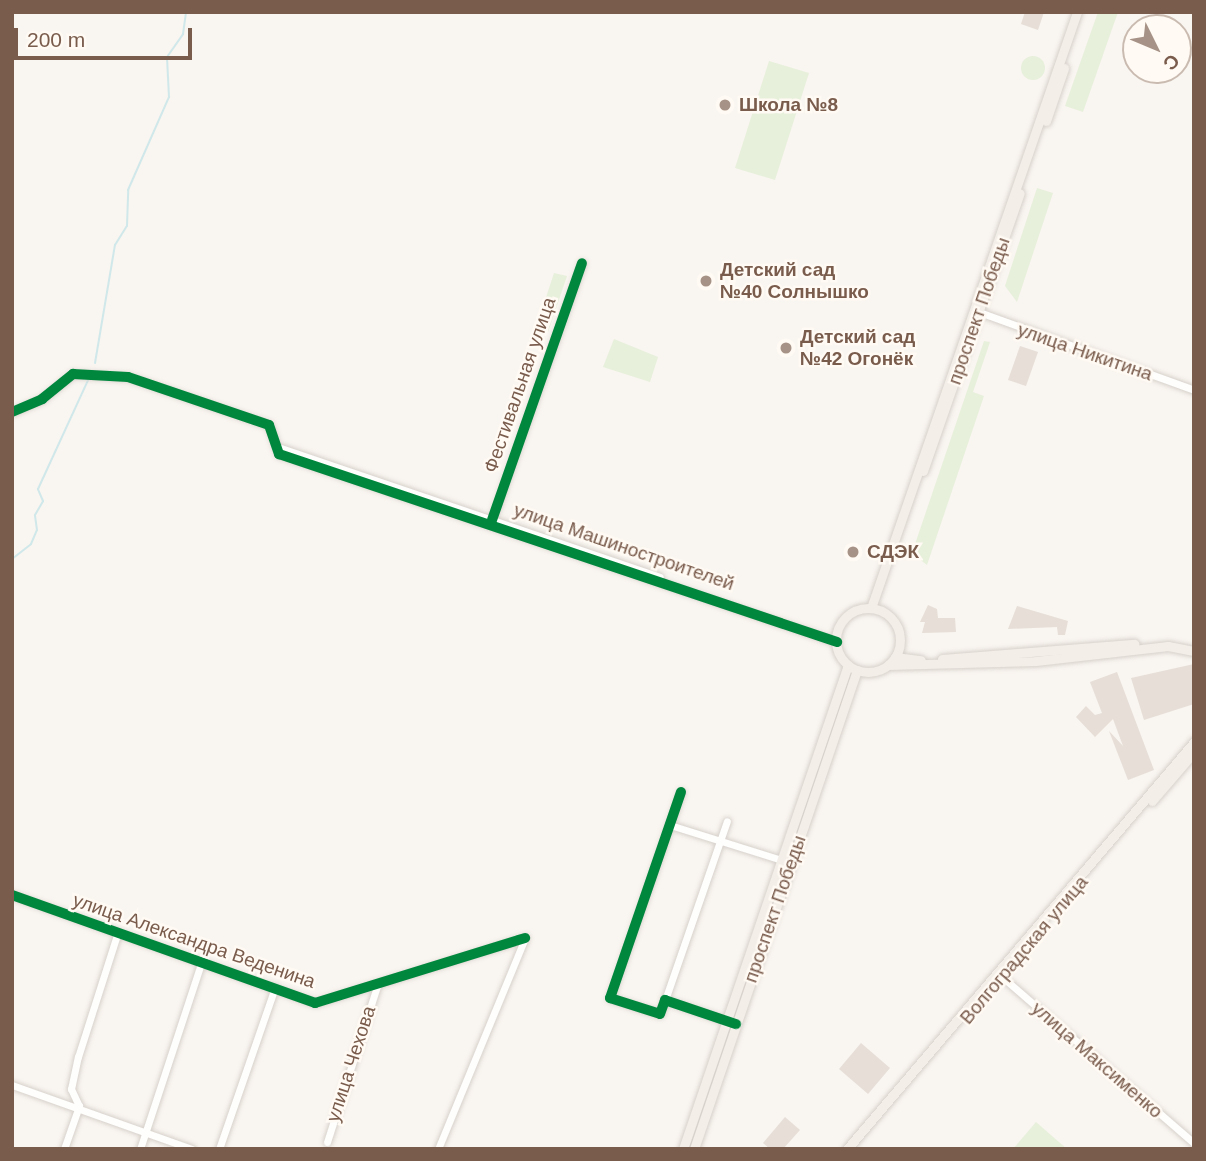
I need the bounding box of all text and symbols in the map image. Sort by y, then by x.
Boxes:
scale bar [18,14,196,58]
north arrow [1122,14,1192,84]
text: 200 m [27,28,85,51]
text: С [1159,50,1184,74]
place label: Школа №8 [739,94,838,116]
marker: Школа №8 [717,97,733,113]
street label: проспект Победы [943,234,1015,388]
place label: Детский сад №40 Солнышко [720,259,869,303]
marker: Детский сад №40 Солнышко [698,273,714,289]
street label: Фестивальная улица [479,294,561,476]
street label: улица Никитина [1015,318,1155,386]
place label: Детский сад №42 Огонёк [800,326,915,370]
marker: Детский сад №42 Огонёк [778,340,794,356]
street label: улица Машиностроителей [511,499,737,595]
place label: СДЭК [867,541,919,563]
marker: СДЭК [845,544,861,560]
street label: проспект Победы [739,832,811,986]
street label: Волгоградская улица [955,871,1093,1029]
street label: улица Александра Веденина [70,889,318,993]
street label: улица Максименко [1027,997,1167,1123]
street label: улица Чехова [322,1003,380,1125]

